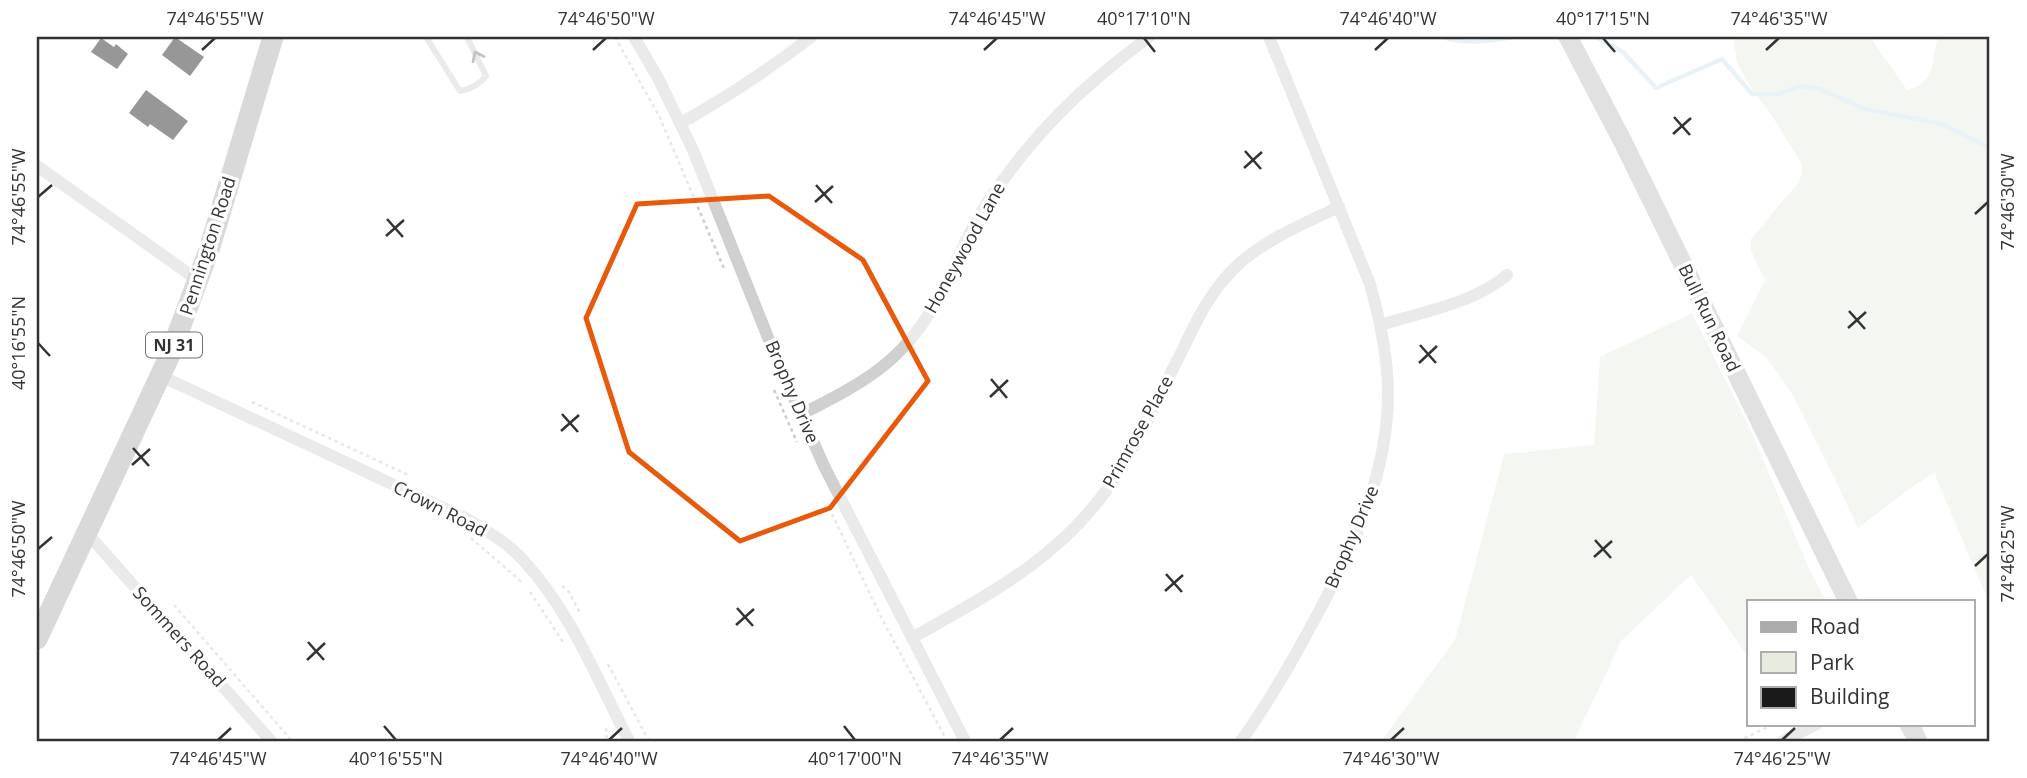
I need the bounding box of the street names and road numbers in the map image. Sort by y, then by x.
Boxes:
street label: Pennington Road [173,173,241,318]
street label: Honeywood Lane [918,178,1010,317]
street label: Bull Run Road [1673,260,1746,376]
road number: NJ 31 [146,332,202,358]
street label: Brophy Drive [760,336,825,447]
street label: Primrose Place [1096,371,1178,492]
street label: Crown Road [390,474,491,542]
street label: Brophy Drive [1319,481,1384,592]
street label: Sommers Road [128,581,231,692]

